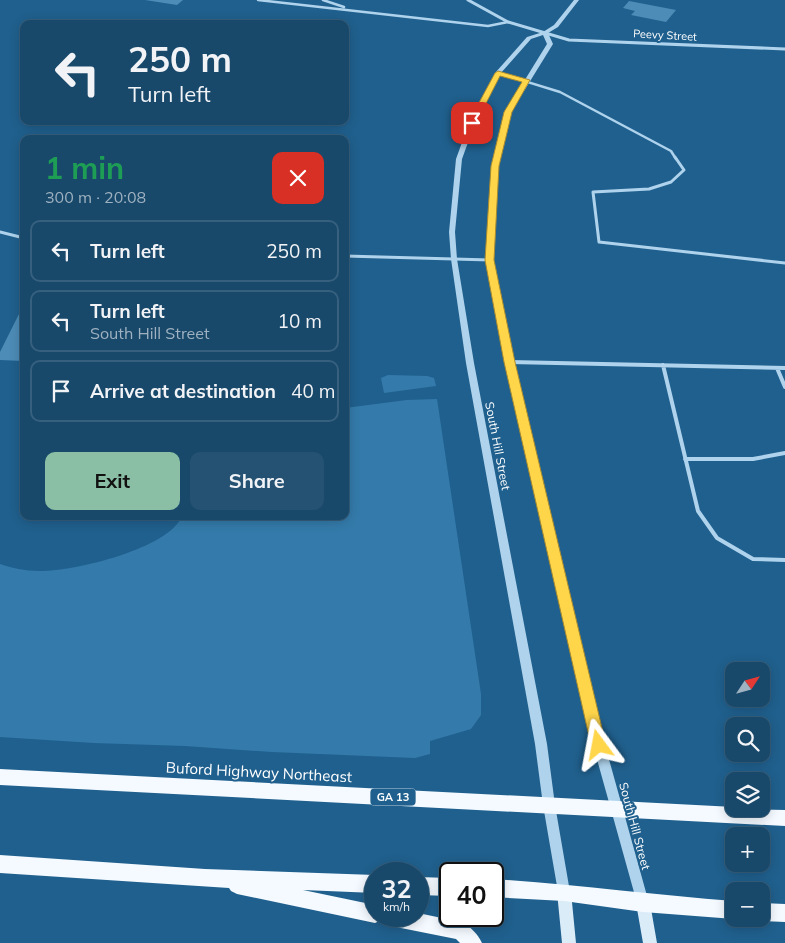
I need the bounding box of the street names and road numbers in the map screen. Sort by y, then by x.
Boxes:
street label: Peevy Street [633,26,697,44]
street label: South Hill Street [482,401,514,491]
street label: Buford Highway Northeast [165,758,353,786]
street label: South Hill Street [616,781,654,871]
road number: GA 13 [370,789,416,806]

